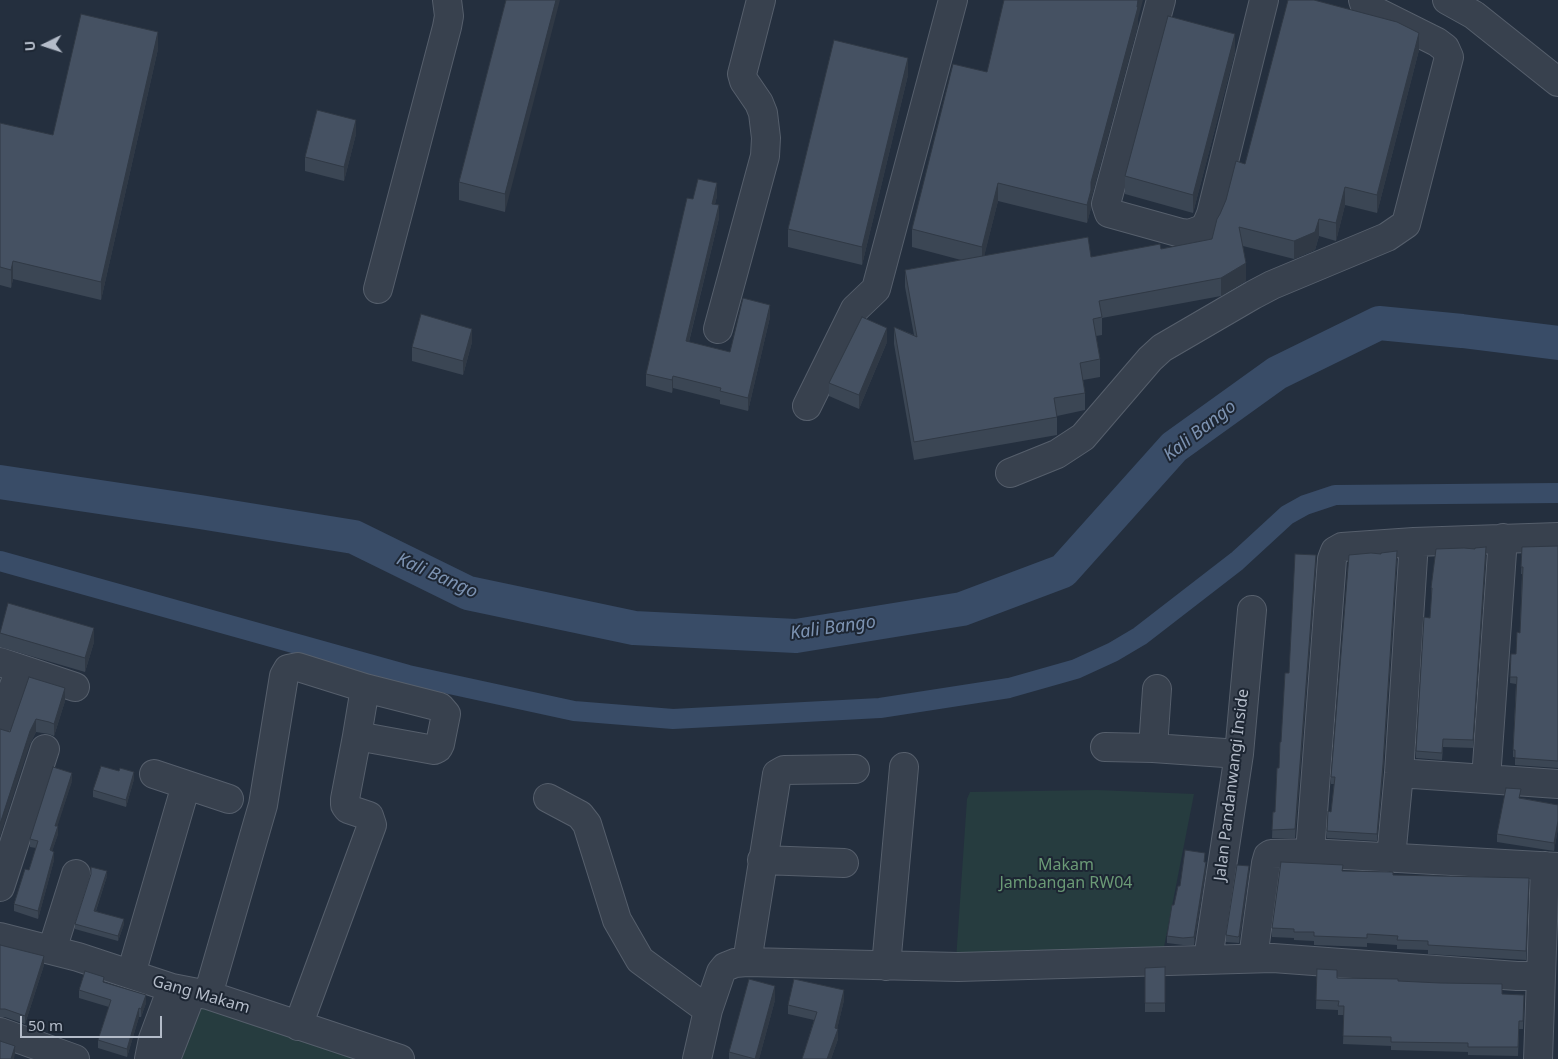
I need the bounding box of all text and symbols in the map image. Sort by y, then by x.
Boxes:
north arrow [20,20,70,70]
text: U [20,40,39,52]
water label: Kali Bango [1159,396,1241,466]
water label: Kali Bango [393,549,481,603]
water label: Kali Bango [789,611,877,645]
street label: Jalan Pandanwangi Inside [1211,688,1253,882]
park label: Makam Jambangan RW04 [999,855,1133,893]
street label: Gang Makam [150,972,252,1018]
scale bar [22,1006,165,1038]
text: 50 m [28,1015,63,1035]

